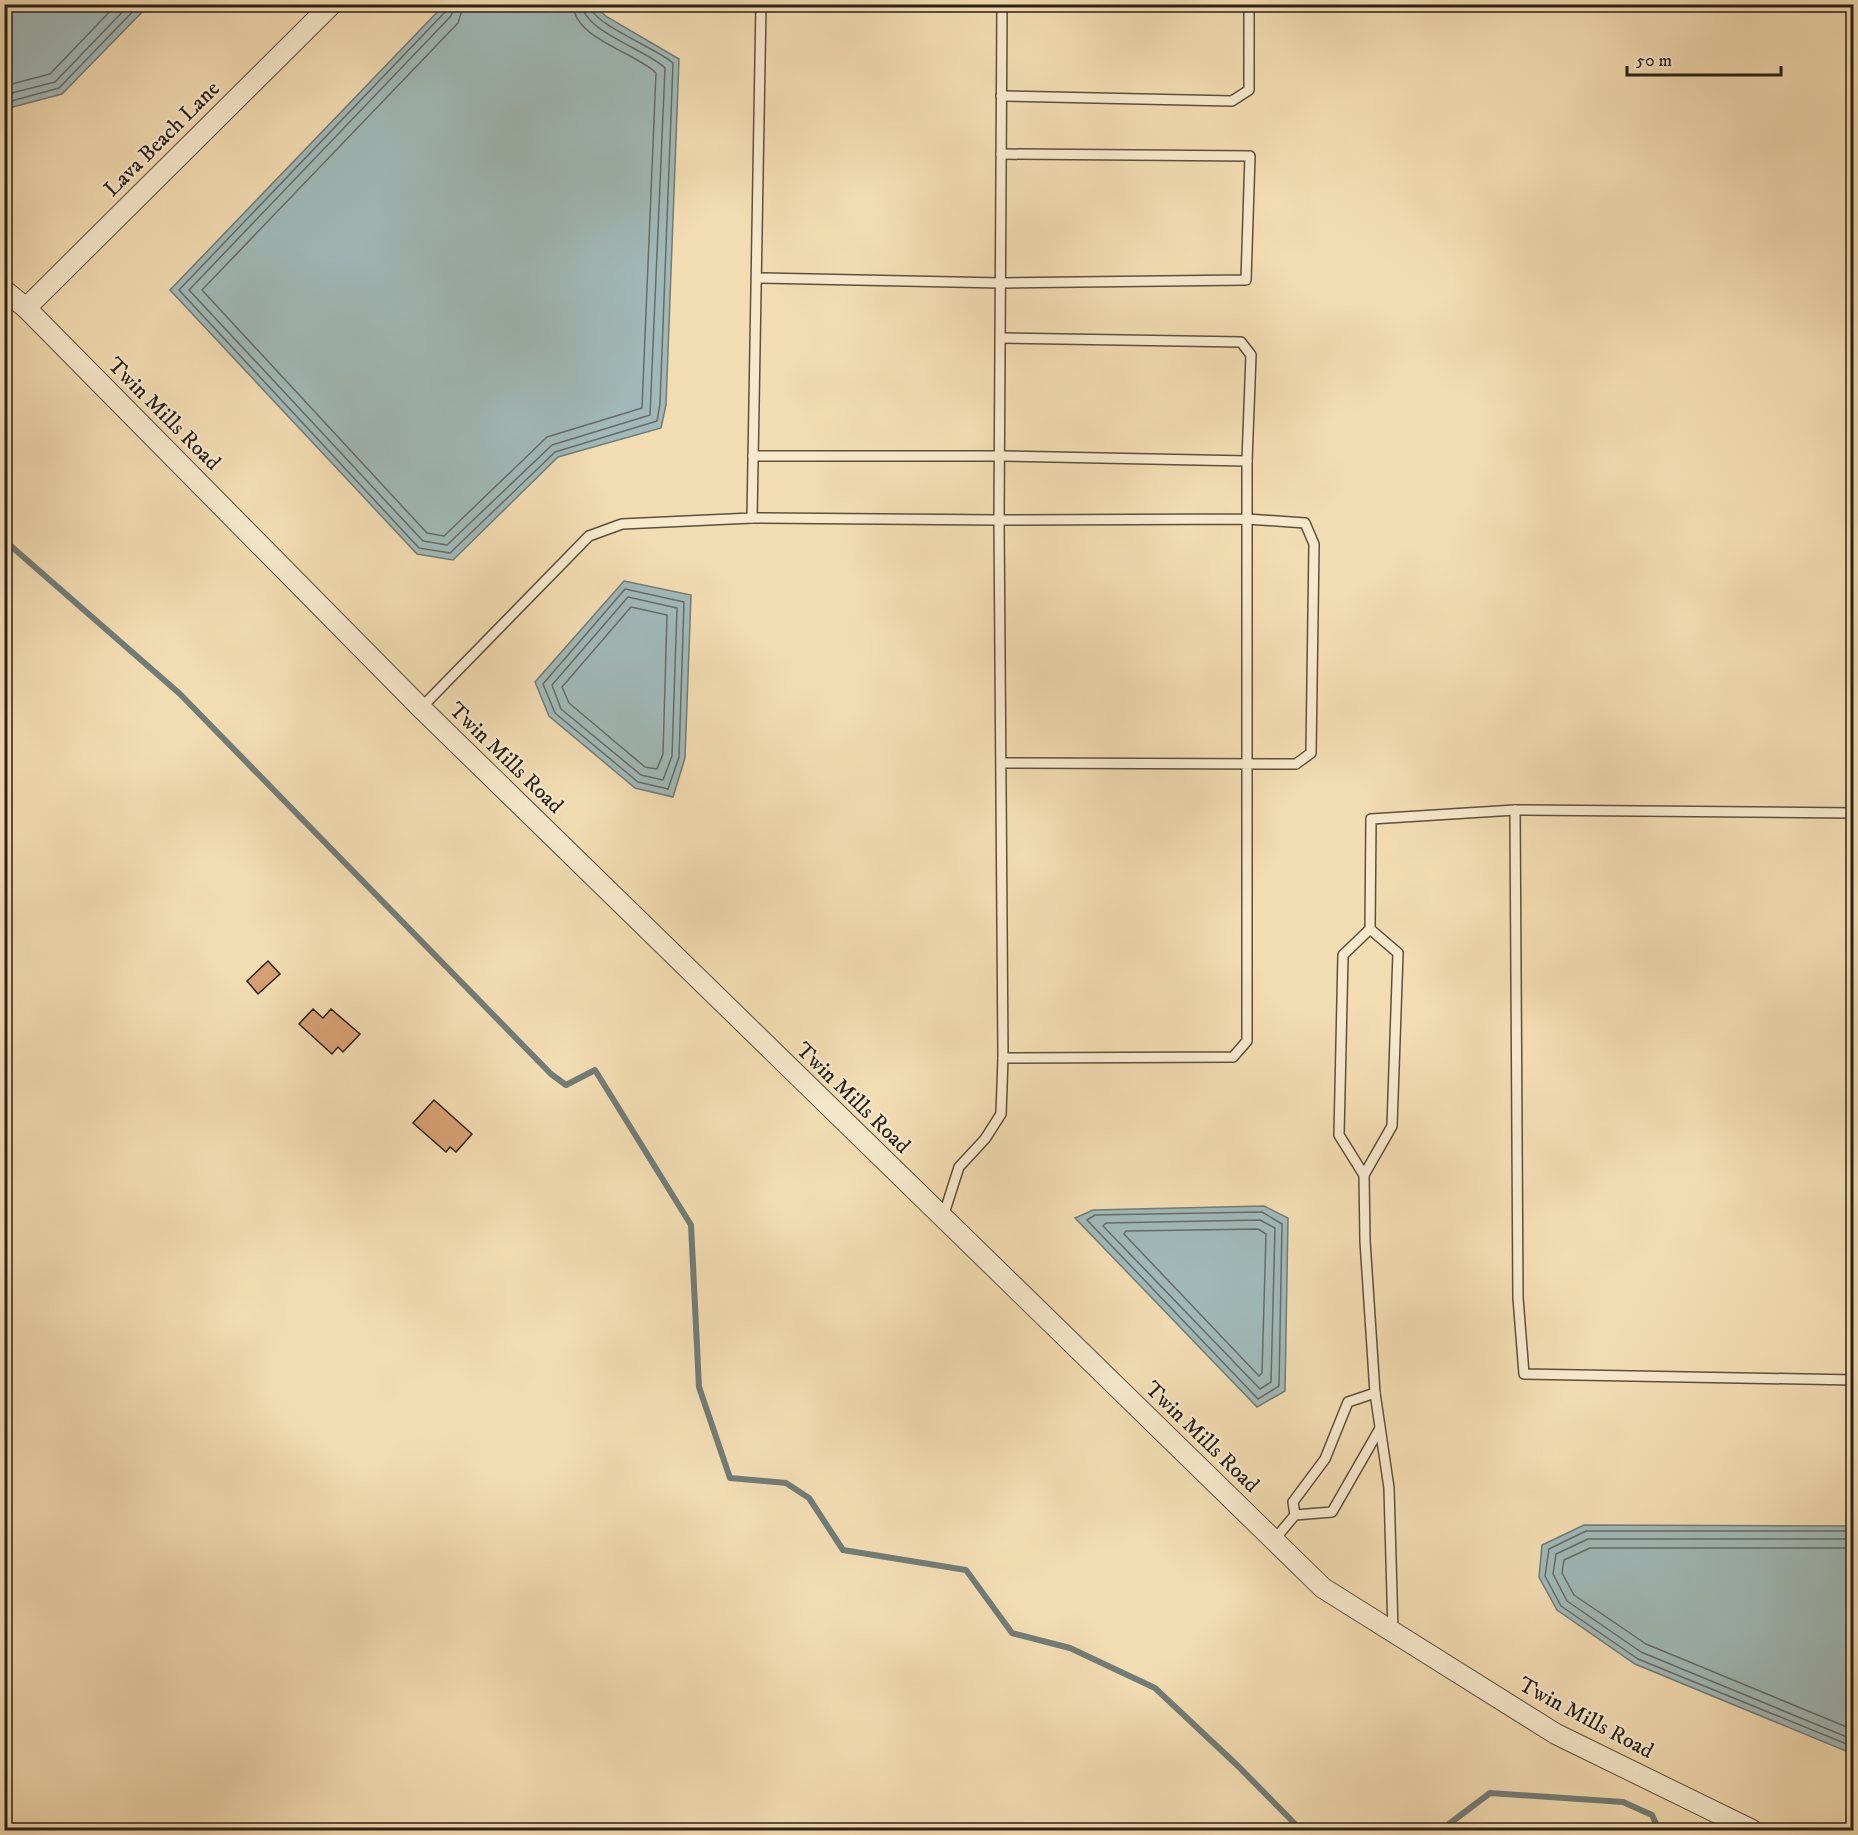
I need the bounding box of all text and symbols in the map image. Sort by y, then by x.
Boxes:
scale bar [1627,39,1782,77]
text: 50 m [1636,50,1672,72]
street label: Lava Beach Lane [98,75,226,203]
street label: Twin Mills Road [102,352,226,476]
street label: Twin Mills Road [443,697,569,819]
street label: Twin Mills Road [790,1037,916,1159]
street label: Twin Mills Road [1139,1376,1265,1498]
street label: Twin Mills Road [1514,1671,1658,1765]

